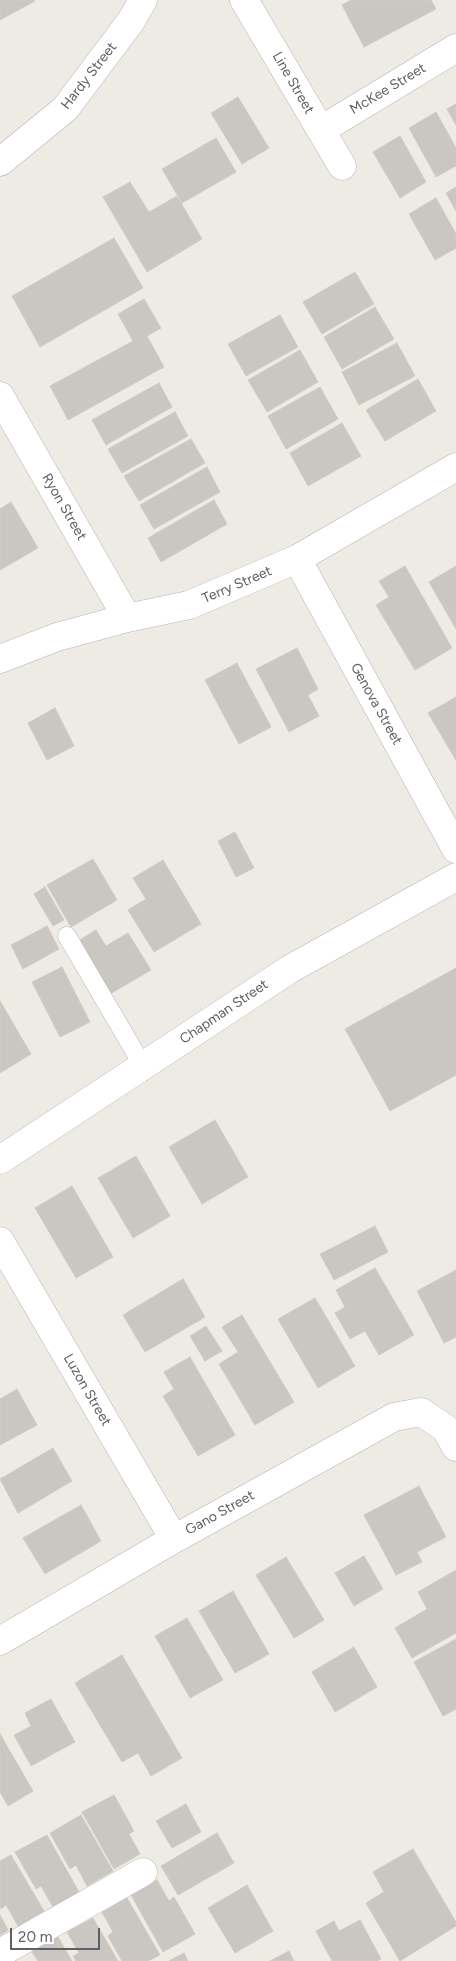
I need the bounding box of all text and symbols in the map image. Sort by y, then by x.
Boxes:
street label: Hardy Street [58,39,120,113]
street label: Line Street [269,49,317,117]
street label: McKee Street [347,60,429,118]
street label: Ryon Street [38,471,90,543]
street label: Terry Street [200,563,274,607]
street label: Genova Street [347,660,405,748]
street label: Chapman Street [177,976,271,1048]
street label: Luzon Street [60,1351,114,1429]
street label: Gano Street [183,1487,257,1539]
scale bar [12,1918,102,1950]
text: 20 m [18,1928,52,1946]

